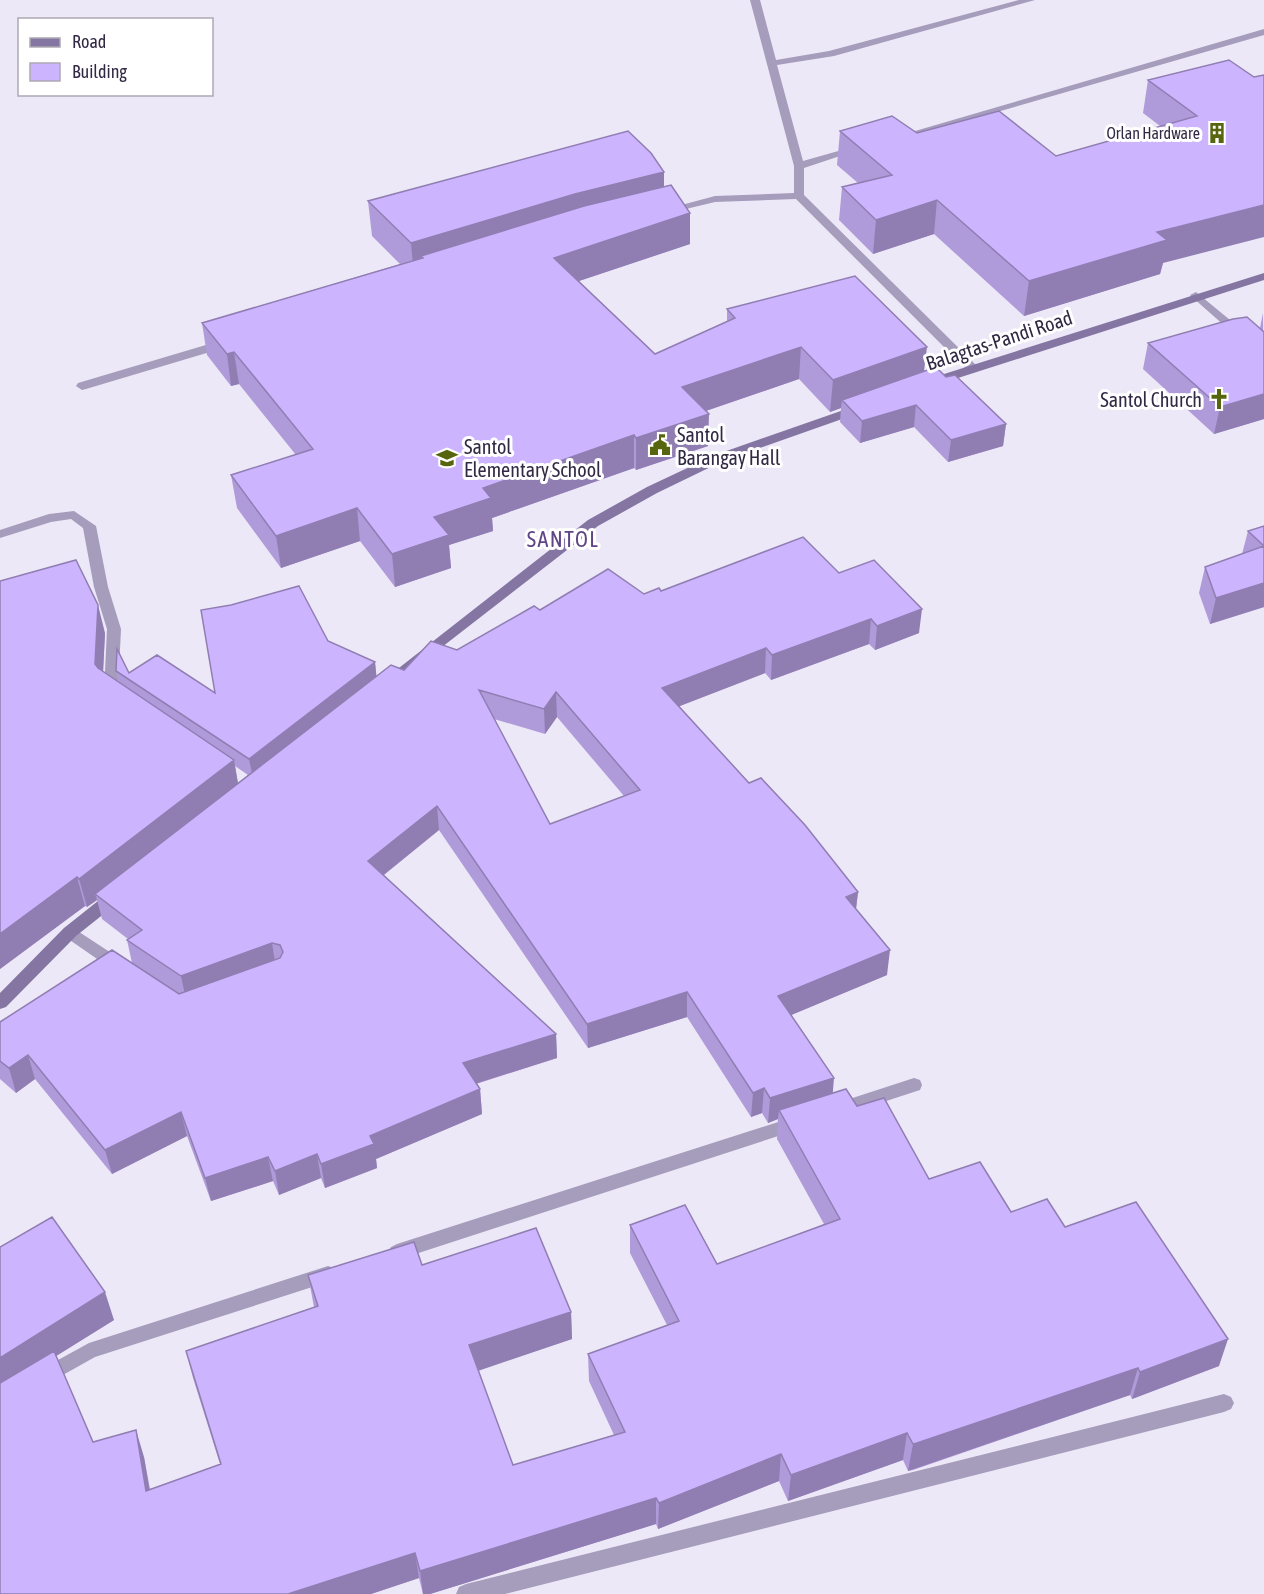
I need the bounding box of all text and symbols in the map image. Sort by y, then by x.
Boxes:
legend [18,18,213,96]
text: Road [72,31,106,52]
text: Building [72,61,127,82]
building icon: Orlan Hardware [1205,121,1229,145]
place label: Orlan Hardware [1106,124,1200,142]
street label: Balagtas-Pandi Road [923,306,1075,374]
church icon: Santol Church [1207,387,1231,411]
place label: Santol Church [1100,388,1202,411]
place label: Santol Barangay Hall [677,423,781,469]
public building icon: Santol Barangay Hall [648,433,672,457]
place label: Santol Elementary School [464,435,602,481]
school or university icon: Santol Elementary School [435,446,459,470]
district label: SANTOL [527,526,599,552]

